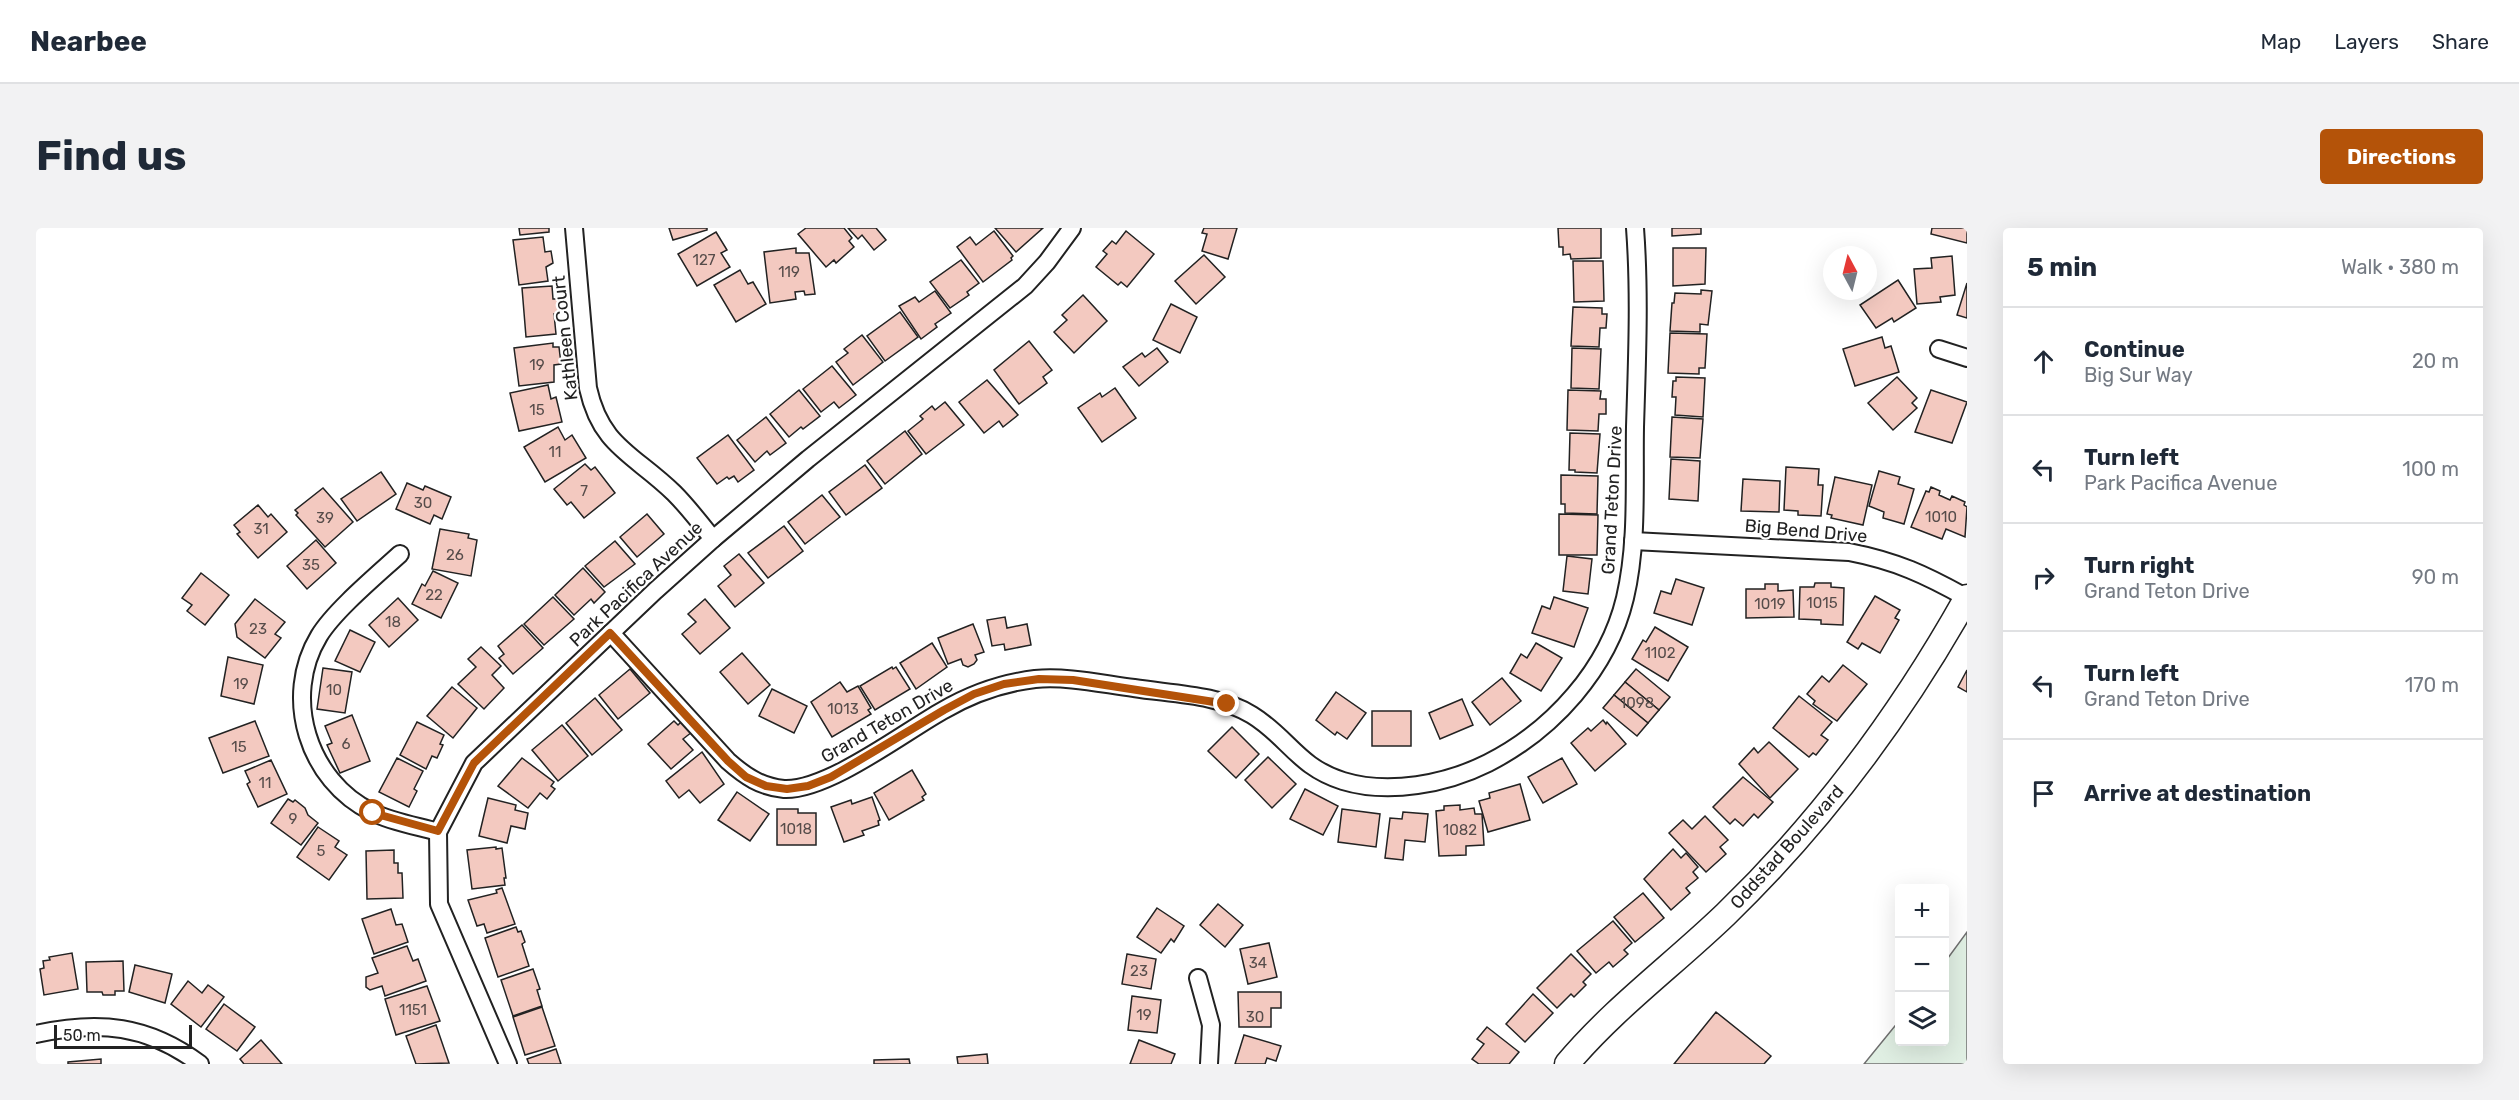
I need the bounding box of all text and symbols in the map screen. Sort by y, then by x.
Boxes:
text: Nearbee [30,25,147,58]
text: Map [2260,29,2301,54]
text: Layers [2334,29,2399,54]
text: Share [2432,29,2489,54]
button: Directions [2320,129,2483,184]
text: Find us [36,131,187,181]
north arrow [1823,246,1877,300]
house number: 127 [693,251,716,269]
text: 5 min [2027,252,2097,283]
text: Walk · 380 m [2341,255,2459,279]
house number: 119 [778,263,800,281]
street label: Kathleen Court [548,274,582,402]
text: Continue [2084,336,2185,363]
icon: ahead [2027,345,2060,378]
text: 20 m [2412,349,2459,373]
house number: 19 [529,356,545,374]
text: Big Sur Way [2084,363,2193,387]
house number: 15 [529,401,545,419]
street label: Grand Teton Drive [1597,425,1627,575]
house number: 11 [549,443,561,461]
text: Turn left [2084,444,2179,471]
icon: left [2027,453,2060,486]
text: 100 m [2402,457,2459,481]
text: Park Pacifica Avenue [2084,471,2277,495]
house number: 7 [580,482,588,500]
house number: 30 [414,494,432,512]
house number: 1010 [1925,508,1957,526]
house number: 39 [316,509,334,527]
street label: Big Bend Drive [1744,515,1868,547]
street label: Park Pacifica Avenue [565,517,707,651]
house number: 31 [253,520,269,538]
house number: 26 [446,546,464,564]
text: Turn right [2084,552,2194,579]
house number: 35 [302,556,320,574]
icon: right [2027,561,2060,594]
text: 90 m [2412,565,2459,589]
text: Grand Teton Drive [2084,579,2250,603]
house number: 22 [425,586,443,604]
house number: 1015 [1806,594,1838,612]
house number: 1019 [1754,595,1786,613]
house number: 18 [385,613,401,631]
house number: 23 [249,620,267,638]
house number: 1102 [1644,644,1676,662]
text: Turn left [2084,660,2179,687]
icon: left [2027,669,2060,702]
text: 170 m [2405,673,2459,697]
street label: Grand Teton Drive [817,674,957,768]
house number: 19 [233,675,249,693]
house number: 10 [326,681,342,699]
text: Grand Teton Drive [2084,687,2250,711]
route end [1213,690,1239,716]
house number: 1098 [1620,694,1654,712]
house number: 1013 [827,700,859,718]
house number: 6 [341,735,351,753]
house number: 15 [231,738,247,756]
house number: 11 [259,774,271,792]
icon: arrive [2027,777,2060,810]
text: Arrive at destination [2084,780,2311,807]
street label: Oddstad Boulevard [1726,781,1848,913]
route start [359,799,385,825]
house number: 9 [289,810,298,828]
house number: 1018 [780,820,812,838]
house number: 1082 [1443,821,1477,839]
house number: 5 [317,842,326,860]
map controls [1895,884,1949,1046]
button: + [1895,884,1949,938]
button: − [1895,938,1949,992]
house number: 34 [1249,954,1267,972]
house number: 23 [1130,962,1148,980]
button: layers [1895,992,1949,1046]
house number: 1151 [399,1001,427,1019]
house number: 19 [1136,1006,1152,1024]
house number: 30 [1246,1008,1264,1026]
scale bar [54,1022,192,1050]
text: 50 m [63,1026,101,1045]

